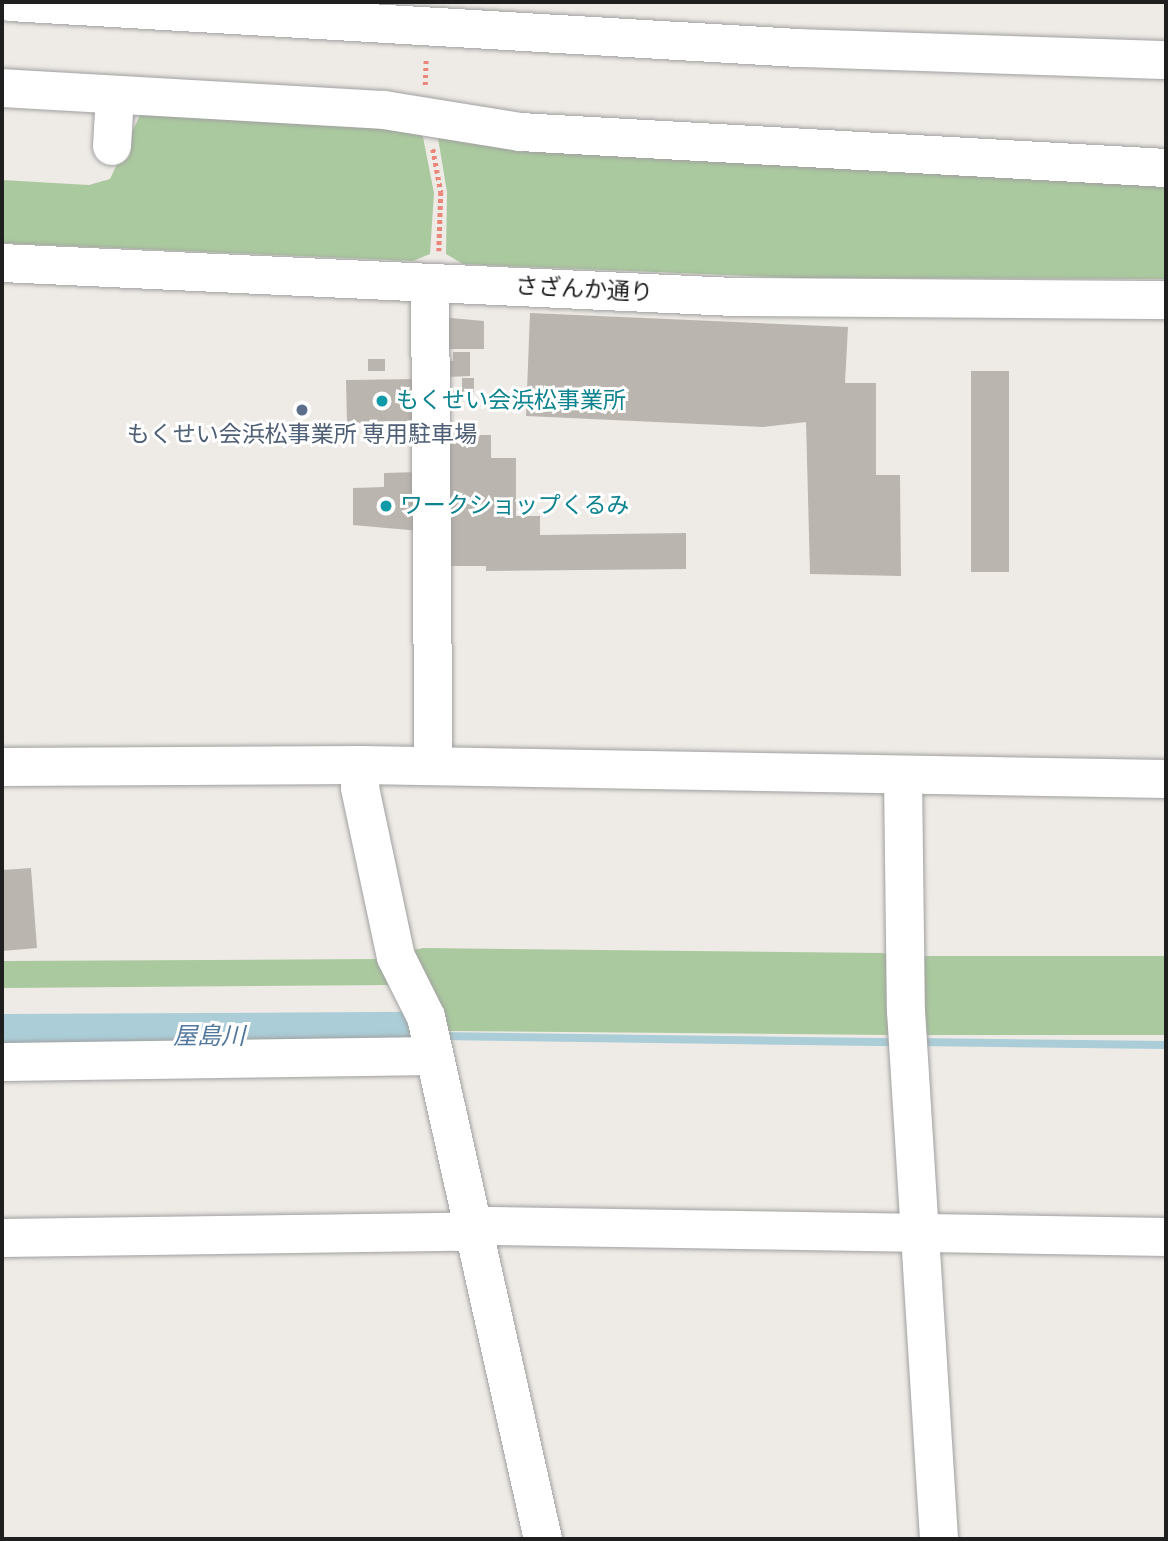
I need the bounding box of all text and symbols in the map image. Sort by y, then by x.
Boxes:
street label: さざんか通り [514,273,654,307]
place label: もくせい会浜松事業所 [396,387,626,415]
marker: もくせい会浜松事業所 [374,393,390,409]
marker: もくせい会浜松事業所 専用駐車場 [294,402,310,418]
place label: もくせい会浜松事業所 専用駐車場 [127,421,477,449]
place label: ワークショップくるみ [400,492,630,520]
marker: ワークショップくるみ [378,498,394,514]
water label: 屋島川 [173,1023,245,1051]

